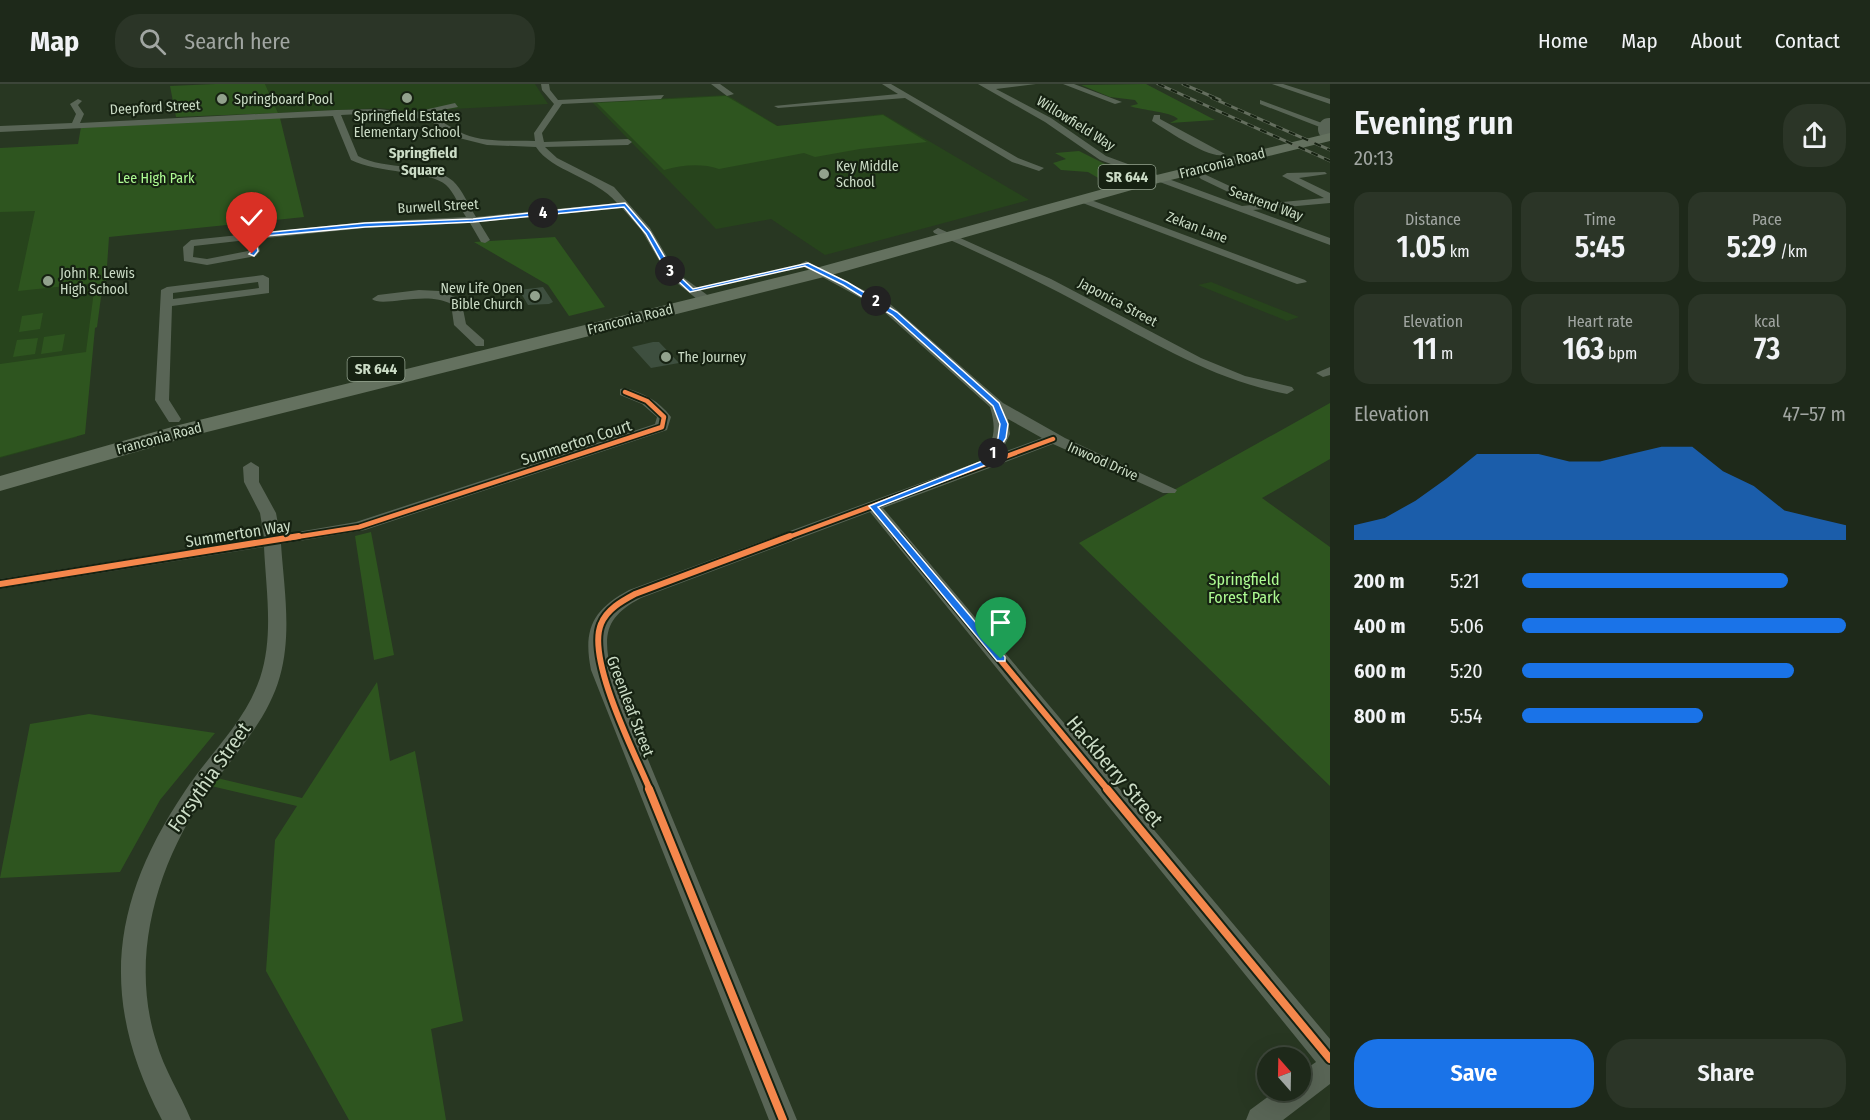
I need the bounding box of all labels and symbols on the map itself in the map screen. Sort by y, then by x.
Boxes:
place label: Springboard Pool [234,91,333,108]
marker: Springfield Estates Elementary School [400,91,414,105]
marker: Springboard Pool [215,92,229,106]
street label: Willowfield Way [1033,93,1119,155]
street label: Deepford Street [109,97,201,118]
place label: Springfield Estates Elementary School [354,108,461,141]
district label: Springfield Square [389,144,457,179]
street label: Franconia Road [1178,145,1267,182]
place label: Key Middle School [836,158,899,191]
road number: SR 644 [1098,165,1156,189]
marker: Key Middle School [817,167,831,181]
park label: Lee High Park [117,170,195,187]
street label: Seatrend Way [1226,182,1306,225]
pin [226,192,277,254]
street label: Burwell Street [397,196,479,217]
pin: 4 [528,198,558,228]
street label: Zekan Lane [1164,208,1230,247]
pin: 3 [655,256,685,286]
place label: John R. Lewis High School [60,265,135,298]
marker: John R. Lewis High School [41,274,55,288]
street label: Japonica Street [1075,275,1160,331]
place label: New Life Open Bible Church [441,280,523,313]
pin: 2 [861,286,891,316]
marker: New Life Open Bible Church [528,289,542,303]
street label: Franconia Road [586,301,675,338]
place label: The Journey [678,349,747,366]
marker: The Journey [659,350,673,364]
road number: SR 644 [348,357,404,381]
street label: Summerton Court [518,415,635,469]
street label: Franconia Road [115,419,204,458]
pin: 1 [978,438,1008,468]
street label: Inwood Drive [1065,438,1141,485]
street label: Summerton Way [184,516,293,551]
park label: Springfield Forest Park [1208,570,1281,607]
pin [975,597,1026,659]
street label: Greenleaf Street [603,653,659,760]
street label: Hackberry Street [1062,711,1169,832]
street label: Forsythia Street [162,717,256,836]
north arrow [1257,1047,1311,1101]

